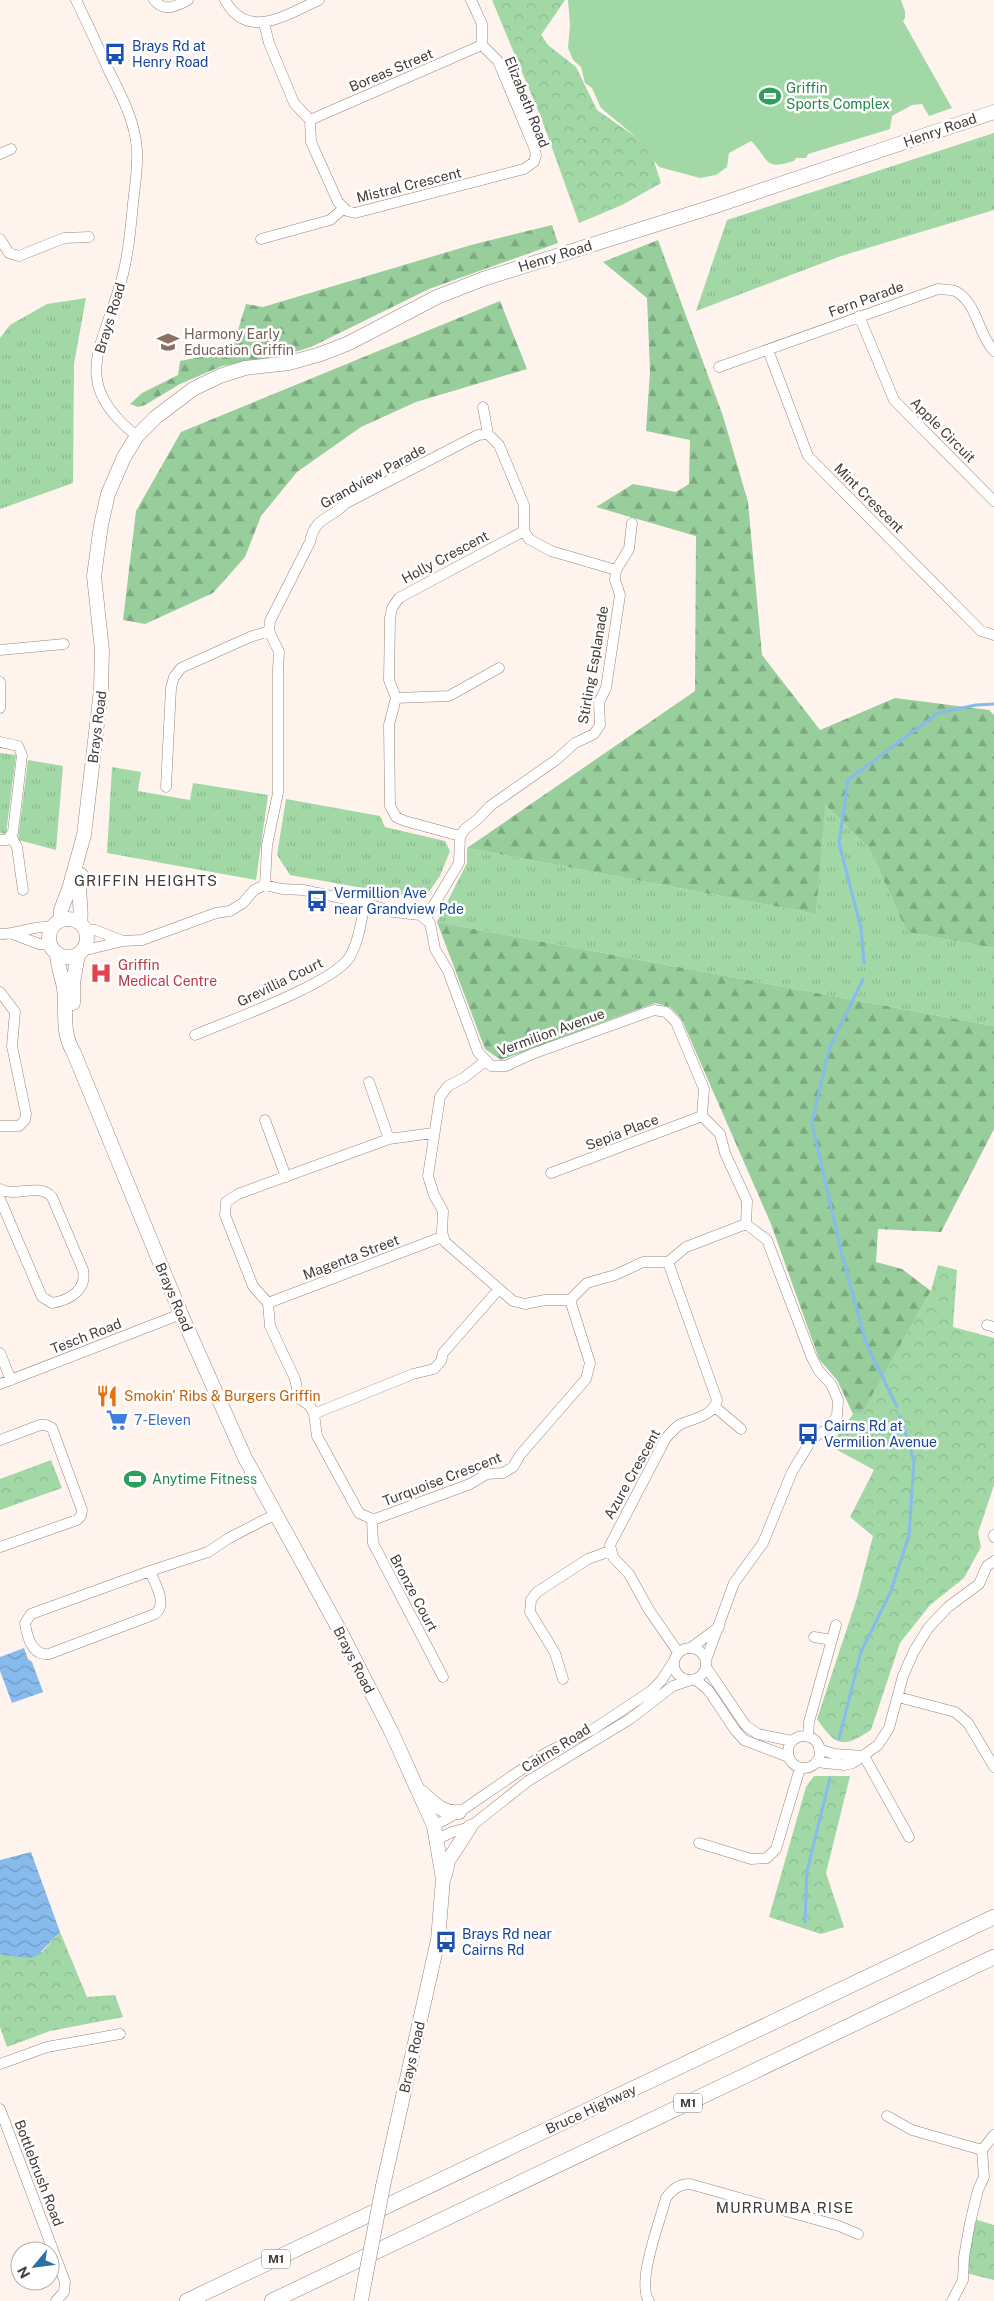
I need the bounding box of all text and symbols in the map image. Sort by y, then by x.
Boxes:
place label: Brays Rd at Henry Road [132,38,208,70]
bus stop icon: Brays Rd at Henry Road [102,41,128,67]
street label: Boreas Street [347,45,435,95]
street label: Elizabeth Road [501,54,553,150]
place label: Griffin Sports Complex [786,80,890,112]
sports icon: Griffin Sports Complex [757,83,783,109]
street label: Henry Road [901,110,979,150]
street label: Mistral Crescent [355,164,463,206]
street label: Henry Road [516,237,594,275]
street label: Fern Parade [826,278,906,320]
street label: Brays Road [92,281,128,355]
place label: Harmony Early Education Griffin [184,326,294,358]
school or university icon: Harmony Early Education Griffin [155,329,181,355]
street label: Apple Circuit [907,394,979,466]
street label: Grandview Parade [317,440,429,512]
street label: Mint Crescent [831,460,907,536]
street label: Holly Crescent [399,527,491,587]
street label: Stirling Esplanade [575,605,611,725]
street label: Brays Road [85,690,109,764]
district label: GRIFFIN HEIGHTS [74,872,218,889]
place label: Vermillion Ave near Grandview Pde [334,885,464,917]
bus stop icon: Vermillion Ave near Grandview Pde [304,888,330,914]
street label: Grevillia Court [235,954,325,1010]
place label: Griffin Medical Centre [118,957,217,989]
hospital icon: Griffin Medical Centre [88,960,114,986]
street label: Vermilion Avenue [495,1005,607,1059]
street label: Sepia Place [583,1111,661,1153]
street label: Magenta Street [301,1231,401,1283]
street label: Brays Road [152,1260,196,1334]
street label: Tesch Road [48,1315,124,1357]
restaurant icon: Smokin' Ribs & Burgers Griffin [94,1383,120,1409]
place label: Smokin' Ribs & Burgers Griffin [124,1388,321,1404]
supermarket icon: 7-Eleven [104,1407,130,1433]
place label: 7-Eleven [134,1412,191,1428]
place label: Cairns Rd at Vermilion Avenue [824,1418,937,1450]
bus stop icon: Cairns Rd at Vermilion Avenue [795,1421,821,1447]
street label: Azure Crescent [601,1426,663,1522]
street label: Turquoise Crescent [380,1449,504,1509]
sports icon: Anytime Fitness [122,1466,148,1492]
place label: Anytime Fitness [152,1471,257,1487]
street label: Bronze Court [387,1552,441,1634]
street label: Brays Road [330,1624,378,1696]
street label: Cairns Road [519,1721,593,1775]
place label: Brays Rd near Cairns Rd [462,1926,552,1958]
bus stop icon: Brays Rd near Cairns Rd [433,1929,459,1955]
street label: Brays Road [396,2020,428,2094]
street label: Bruce Highway [543,2081,639,2137]
road number: M1 [674,2094,702,2112]
street label: Bottlebrush Road [11,2118,67,2228]
district label: MURRUMBA RISE [716,2199,854,2216]
north arrow [10,2241,60,2291]
road number: M1 [262,2250,290,2268]
text: N [14,2264,33,2281]

